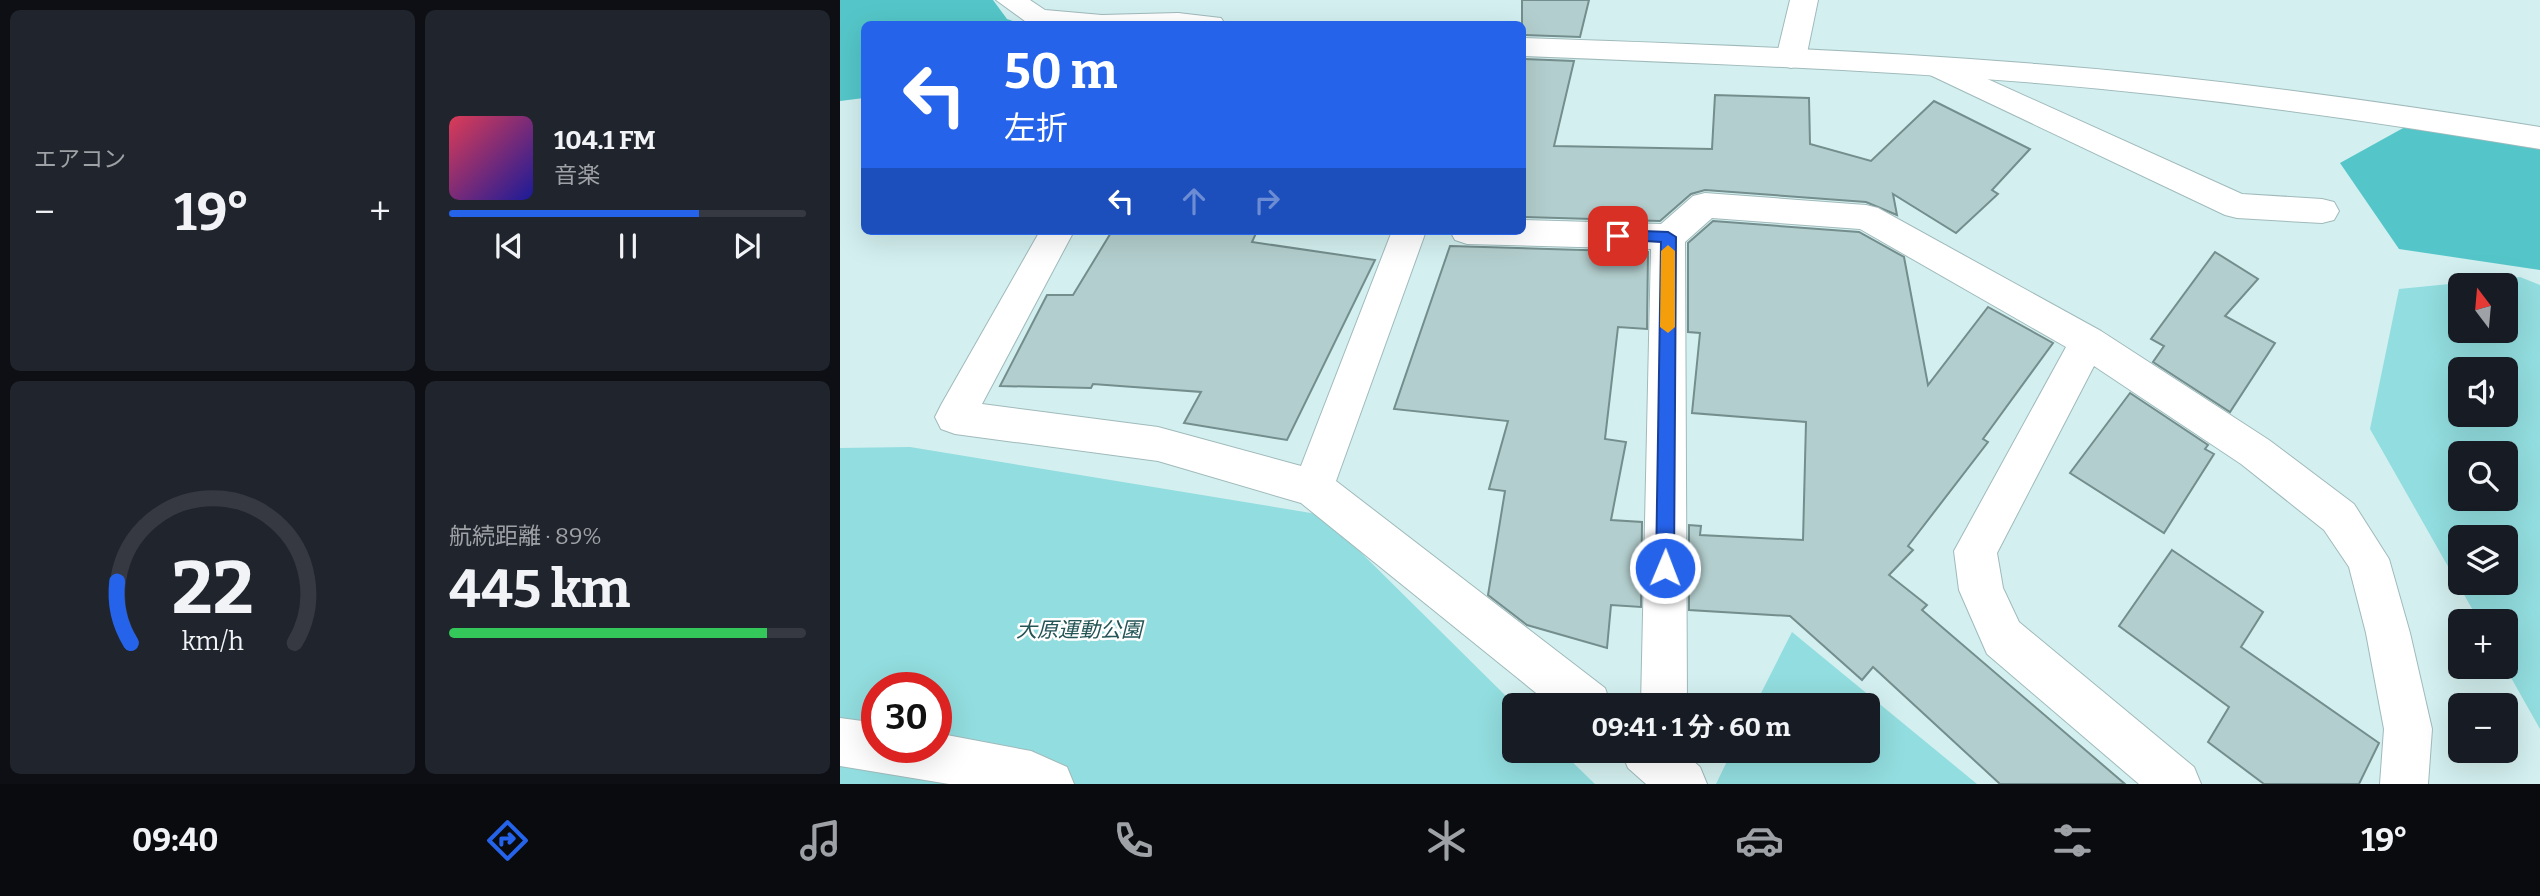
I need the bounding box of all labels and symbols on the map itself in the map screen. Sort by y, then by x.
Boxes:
pin [1588,206,1648,266]
north arrow [2448,273,2518,343]
position arrow [1628,531,1702,605]
park label: 大原運動公園 [1016,617,1145,643]
speed limit sign: 30 [861,672,952,763]

